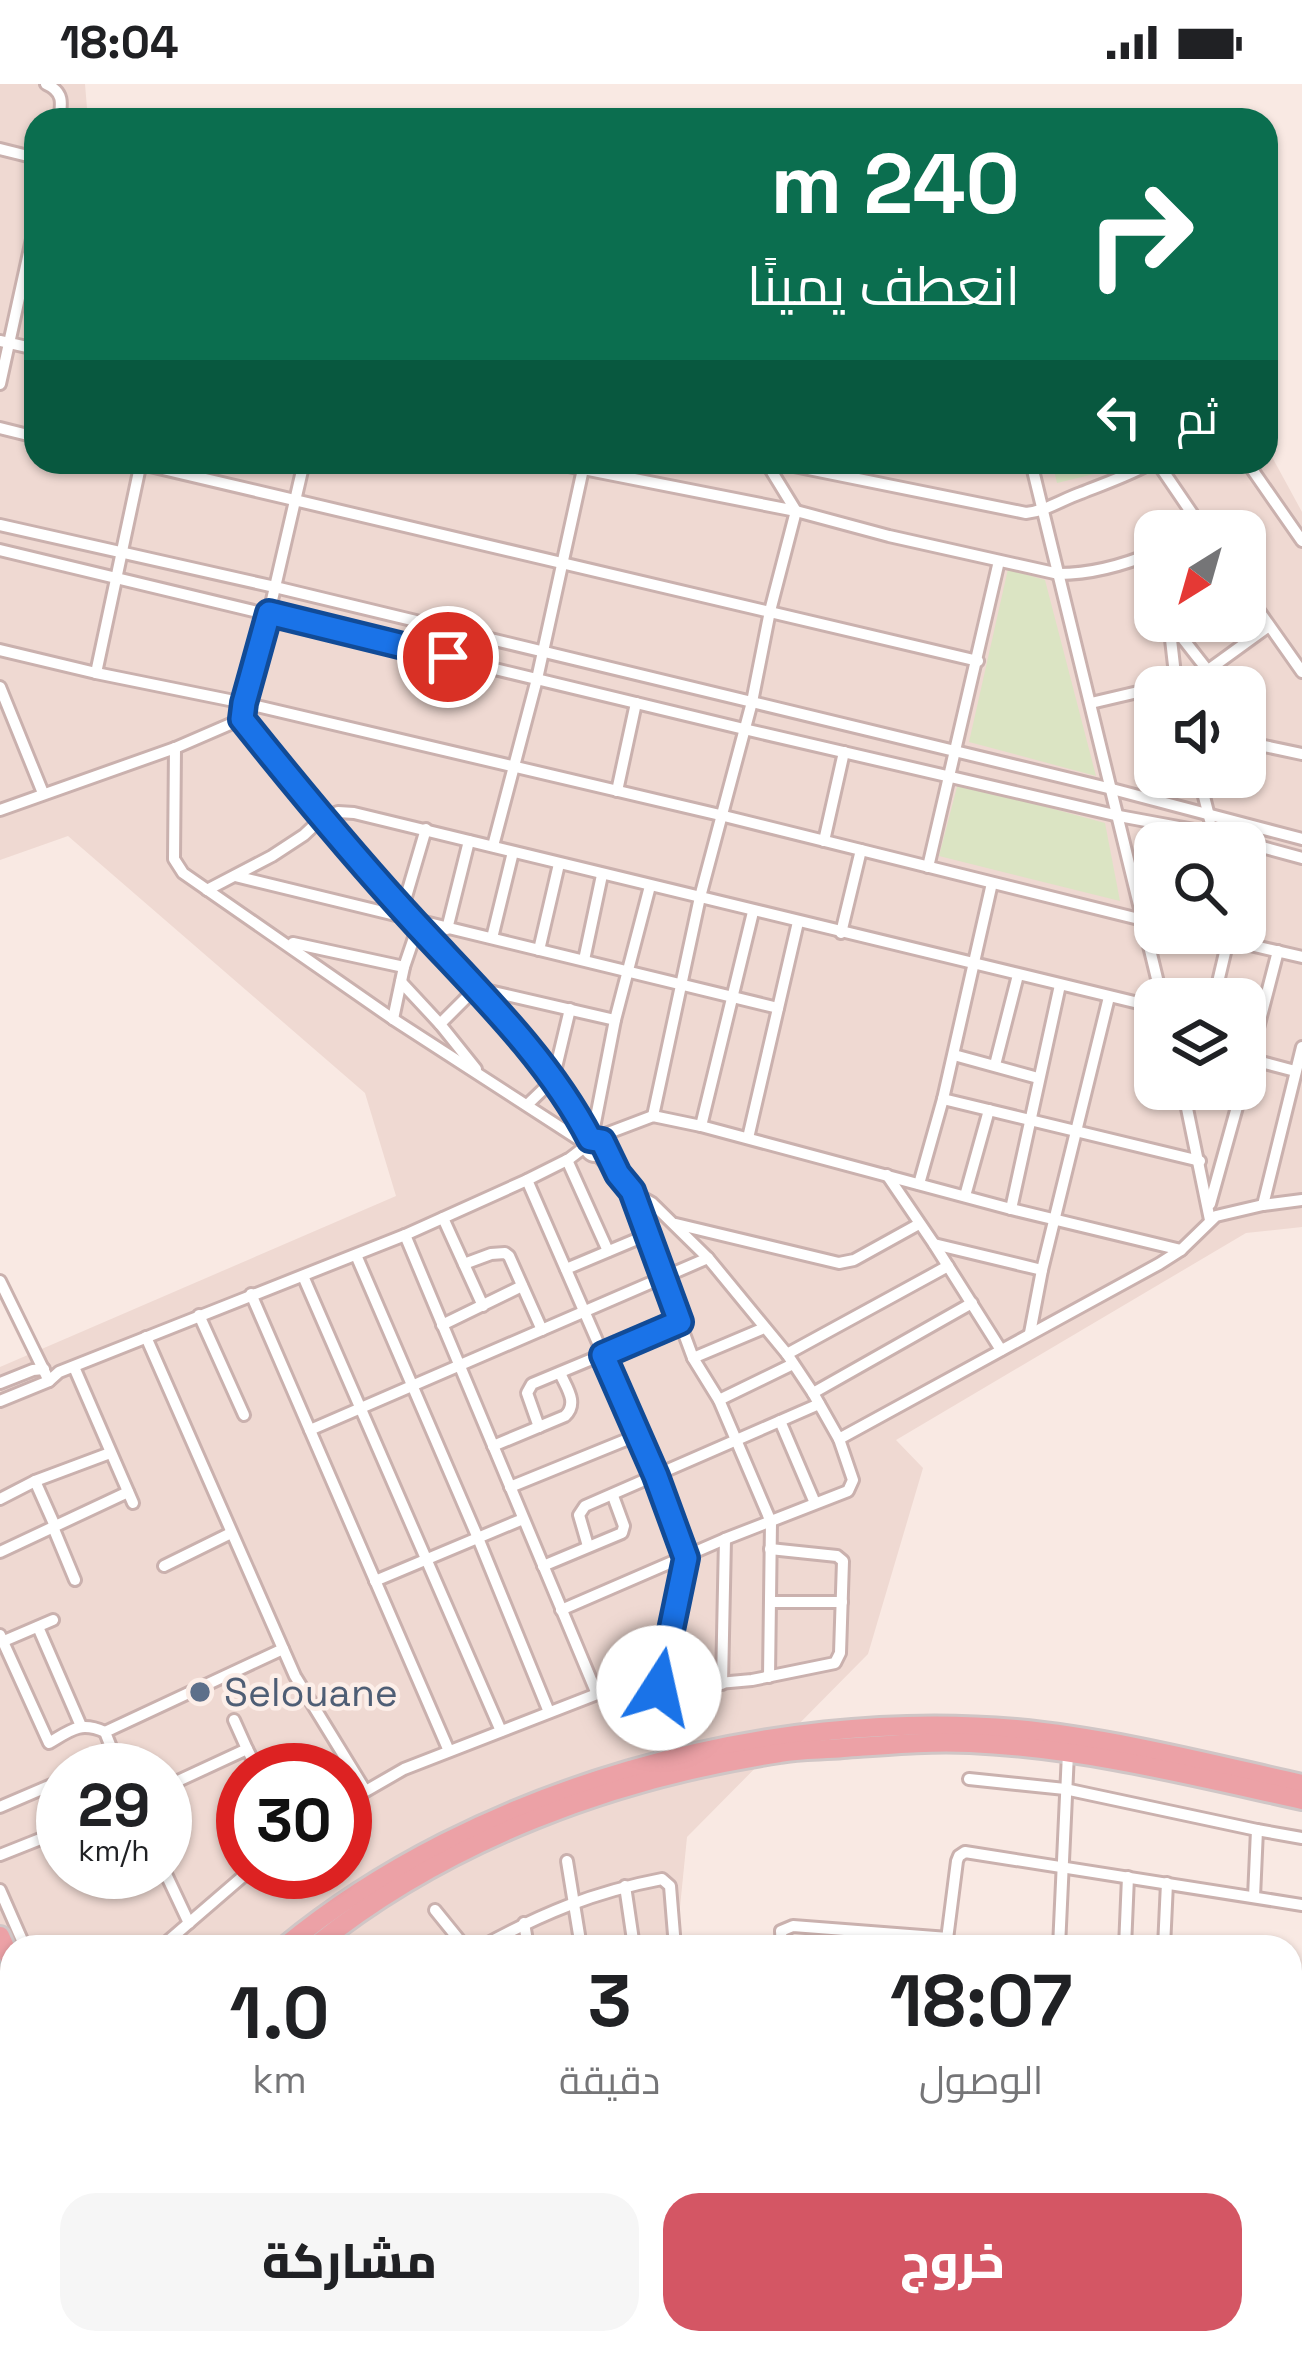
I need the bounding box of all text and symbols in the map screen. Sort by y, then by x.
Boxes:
text: 18:04 [60,14,179,71]
text: 240 m [770,130,1020,238]
icon: right [1062,156,1218,312]
text: انعطف يمينًا [747,252,1020,321]
icon: left [1086,384,1152,450]
text: ثم [1176,390,1218,447]
north arrow [1134,510,1266,642]
map controls [1134,510,1266,1110]
pin [397,606,499,708]
icon: arrive [415,624,481,690]
button: sound [1134,666,1266,798]
button: search [1134,822,1266,954]
button: layers [1134,978,1266,1110]
position arrow [596,1625,722,1751]
place label: Selouane [224,1668,398,1717]
marker: Selouane [187,1679,213,1705]
speed limit sign: 30 [216,1743,372,1899]
text: 29 [78,1767,150,1844]
text: km/h [78,1831,150,1870]
text: 3 [588,1955,632,2047]
text: 18:07 [890,1955,1072,2047]
text: 1.0 [230,1967,329,2059]
text: km [252,2055,307,2104]
text: دقيقة [559,2056,660,2105]
text: الوصول [919,2056,1043,2105]
button: مشاركة [60,2193,639,2331]
button: خروج [663,2193,1242,2331]

